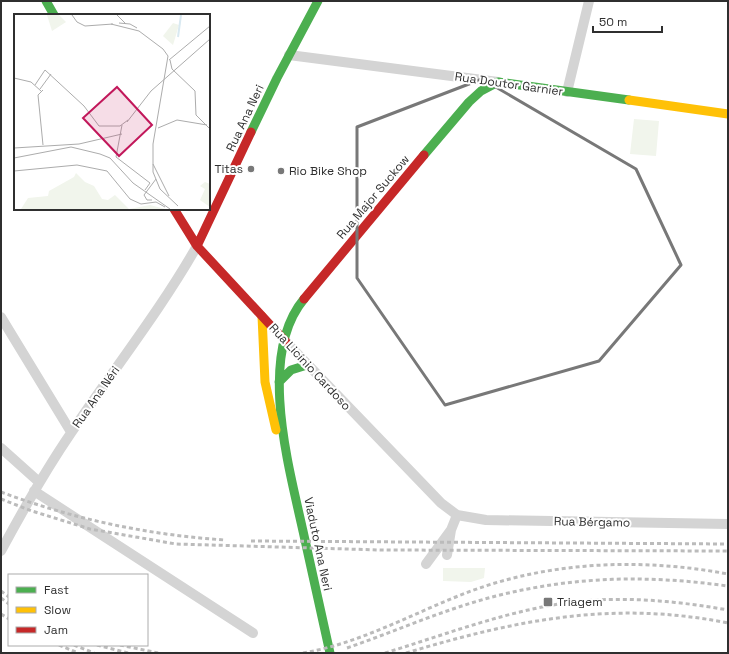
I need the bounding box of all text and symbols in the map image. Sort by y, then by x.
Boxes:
scale bar [593,8,662,34]
inset map [14,14,210,210]
text: 50 m [599,14,627,30]
street label: Rua Doutor Garnier [454,68,565,100]
street label: Rua Ana Neri [222,82,268,154]
street label: Rua Major Suckow [333,152,413,242]
place label: Titas [214,161,243,177]
place label: Rio Bike Shop [289,163,367,179]
marker: Titas [246,164,256,174]
marker: Rio Bike Shop [276,166,286,176]
street label: Rua Licínio Cardoso [266,320,354,414]
street label: Rua Ana Néri [69,363,123,431]
street label: Viaduto Ana Neri [300,496,336,592]
street label: Rua Bérgamo [554,513,630,531]
legend [8,574,148,646]
text: Fast [44,582,69,598]
place label: Triagem [557,594,602,610]
marker: Triagem [542,596,554,608]
text: Slow [44,602,71,618]
text: Jam [44,622,68,638]

